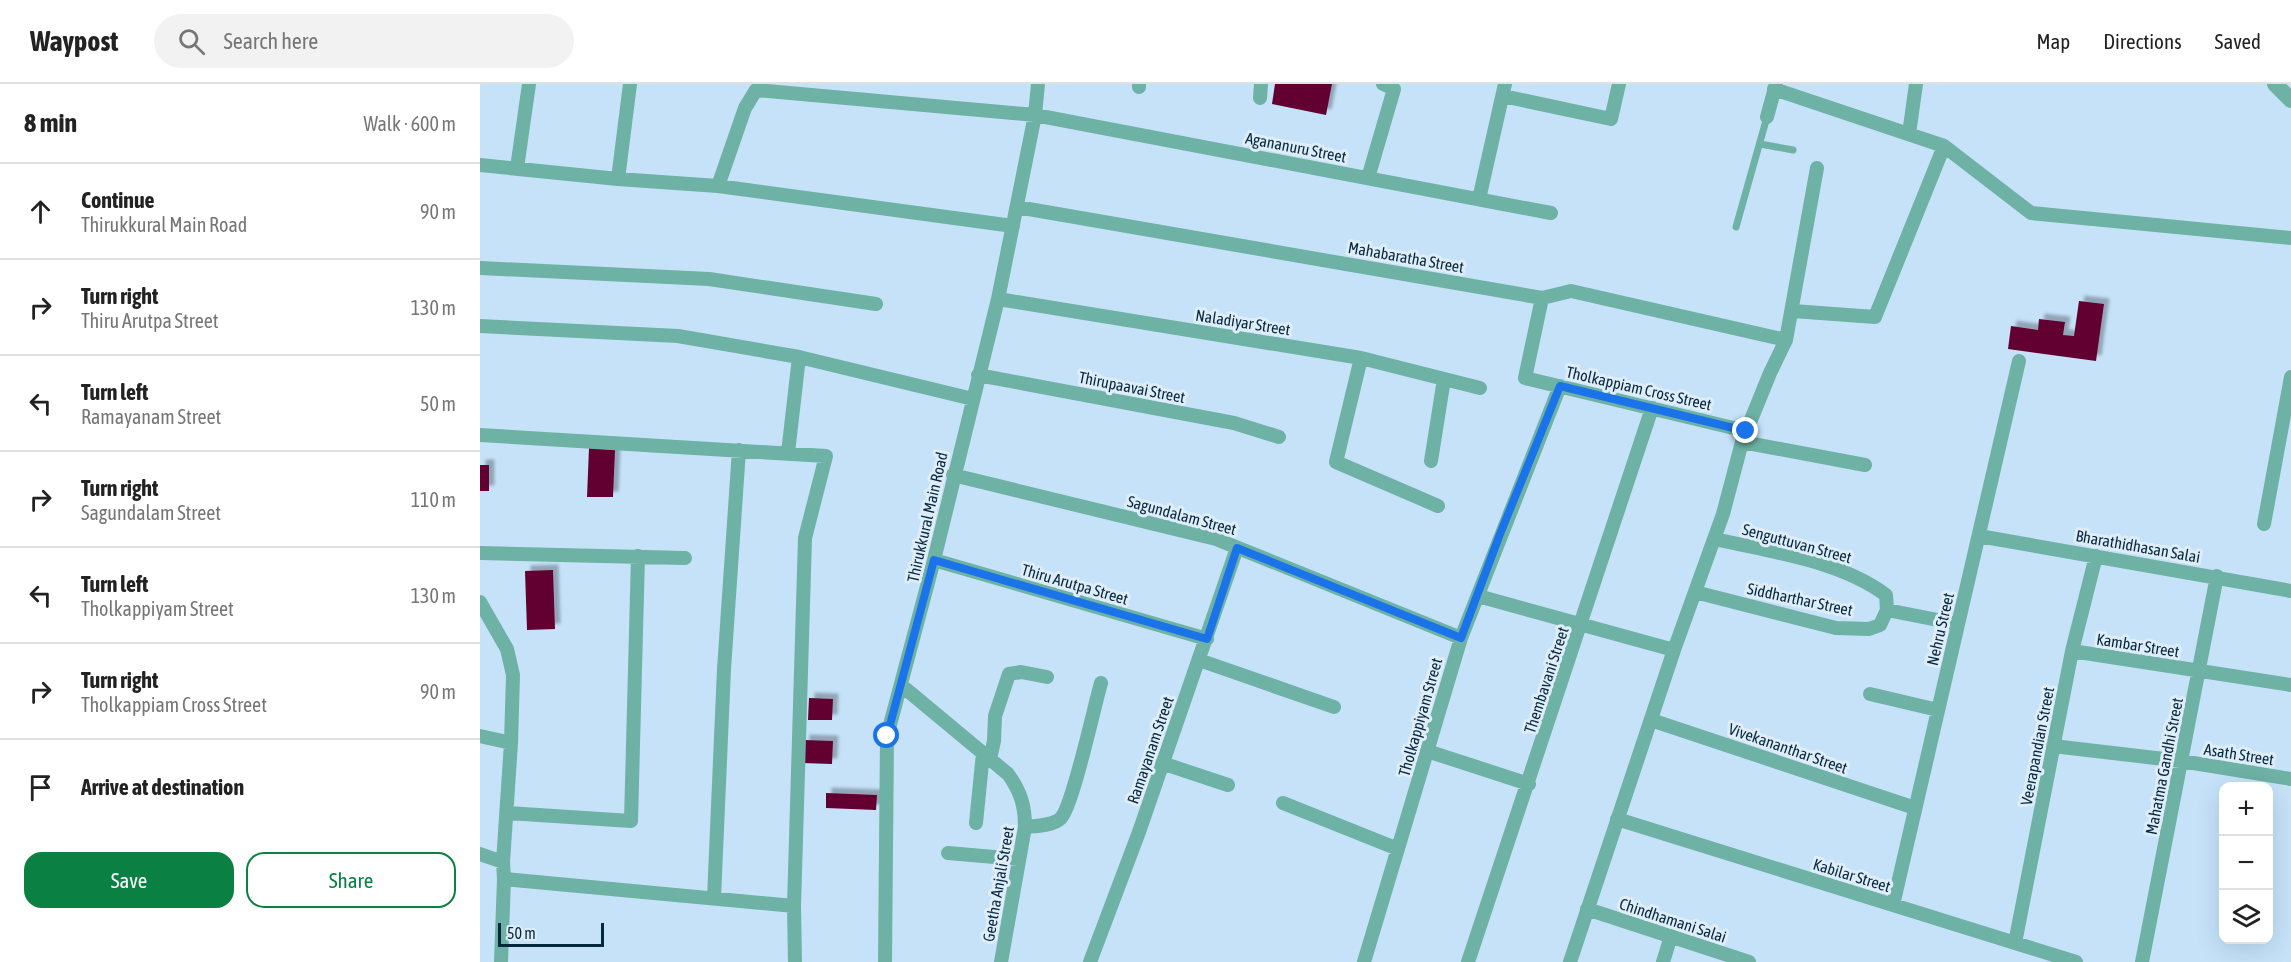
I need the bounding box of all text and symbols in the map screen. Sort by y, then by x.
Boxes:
search box [154,14,574,68]
text: Waypost [30,25,118,57]
icon: search [175,25,208,58]
text: Search here [223,28,318,54]
text: Map [2036,29,2070,53]
text: Directions [2103,29,2182,53]
text: Saved [2215,29,2261,53]
text: 8 min [24,108,77,138]
text: Walk · 600 m [364,112,456,135]
street label: Agananuru Street [1244,128,1348,167]
text: Continue [81,187,155,213]
icon: ahead [24,195,57,228]
text: 90 m [420,200,456,223]
text: Thirukkural Main Road [81,213,247,236]
street label: Mahabaratha Street [1347,238,1466,276]
text: Turn right [81,283,158,309]
icon: right [24,291,57,324]
text: 130 m [411,296,456,319]
street label: Naladiyar Street [1194,306,1292,339]
text: Thiru Arutpa Street [81,309,219,332]
street label: Tholkappiam Cross Street [1564,362,1714,415]
street label: Thirupaavai Street [1077,368,1187,407]
text: Turn left [81,379,148,405]
icon: left [24,387,57,420]
text: 50 m [420,392,456,415]
text: Ramayanam Street [81,405,221,428]
route end [1732,417,1758,443]
street label: Thirukkural Main Road [903,450,951,584]
text: Turn right [81,475,158,501]
icon: right [24,483,57,516]
text: 110 m [411,488,456,511]
street label: Sagundalam Street [1125,492,1239,539]
text: Sagundalam Street [81,501,221,524]
street label: Senguttuvan Street [1740,520,1854,567]
street label: Bharathidhasan Salai [2074,526,2202,566]
street label: Thiru Arutpa Street [1019,560,1131,609]
text: Turn left [81,571,148,597]
icon: left [24,579,57,612]
street label: Siddharthar Street [1746,579,1855,619]
text: 130 m [411,584,456,607]
street label: Nehru Street [1923,590,1957,667]
text: Tholkappiyam Street [81,597,234,620]
street label: Thembavani Street [1520,624,1572,736]
street label: Kambar Street [2095,630,2181,660]
street label: Tholkappiyam Street [1395,655,1447,779]
text: Turn right [81,667,158,693]
icon: right [24,675,57,708]
text: 90 m [420,680,456,703]
street label: Veerapandian Street [2017,685,2058,807]
text: Tholkappiam Cross Street [81,693,267,716]
street label: Ramayanam Street [1123,694,1178,806]
street label: Mahatma Gandhi Street [2142,696,2186,836]
street label: Vivekananthar Street [1726,719,1850,777]
route start [873,722,899,748]
street label: Asath Street [2203,740,2276,768]
icon: arrive [24,771,57,804]
text: Arrive at destination [81,774,244,800]
map controls [2219,782,2273,944]
button: + [2219,782,2273,836]
street label: Geetha Anjali Street [979,825,1018,943]
button: − [2219,836,2273,890]
button: Save [24,852,234,908]
button: Share [246,852,456,908]
street label: Kabilar Street [1811,855,1893,895]
button: layers [2219,890,2273,944]
street label: Chindhamani Salai [1617,894,1729,946]
scale bar [498,920,604,948]
text: 50 m [507,924,536,942]

